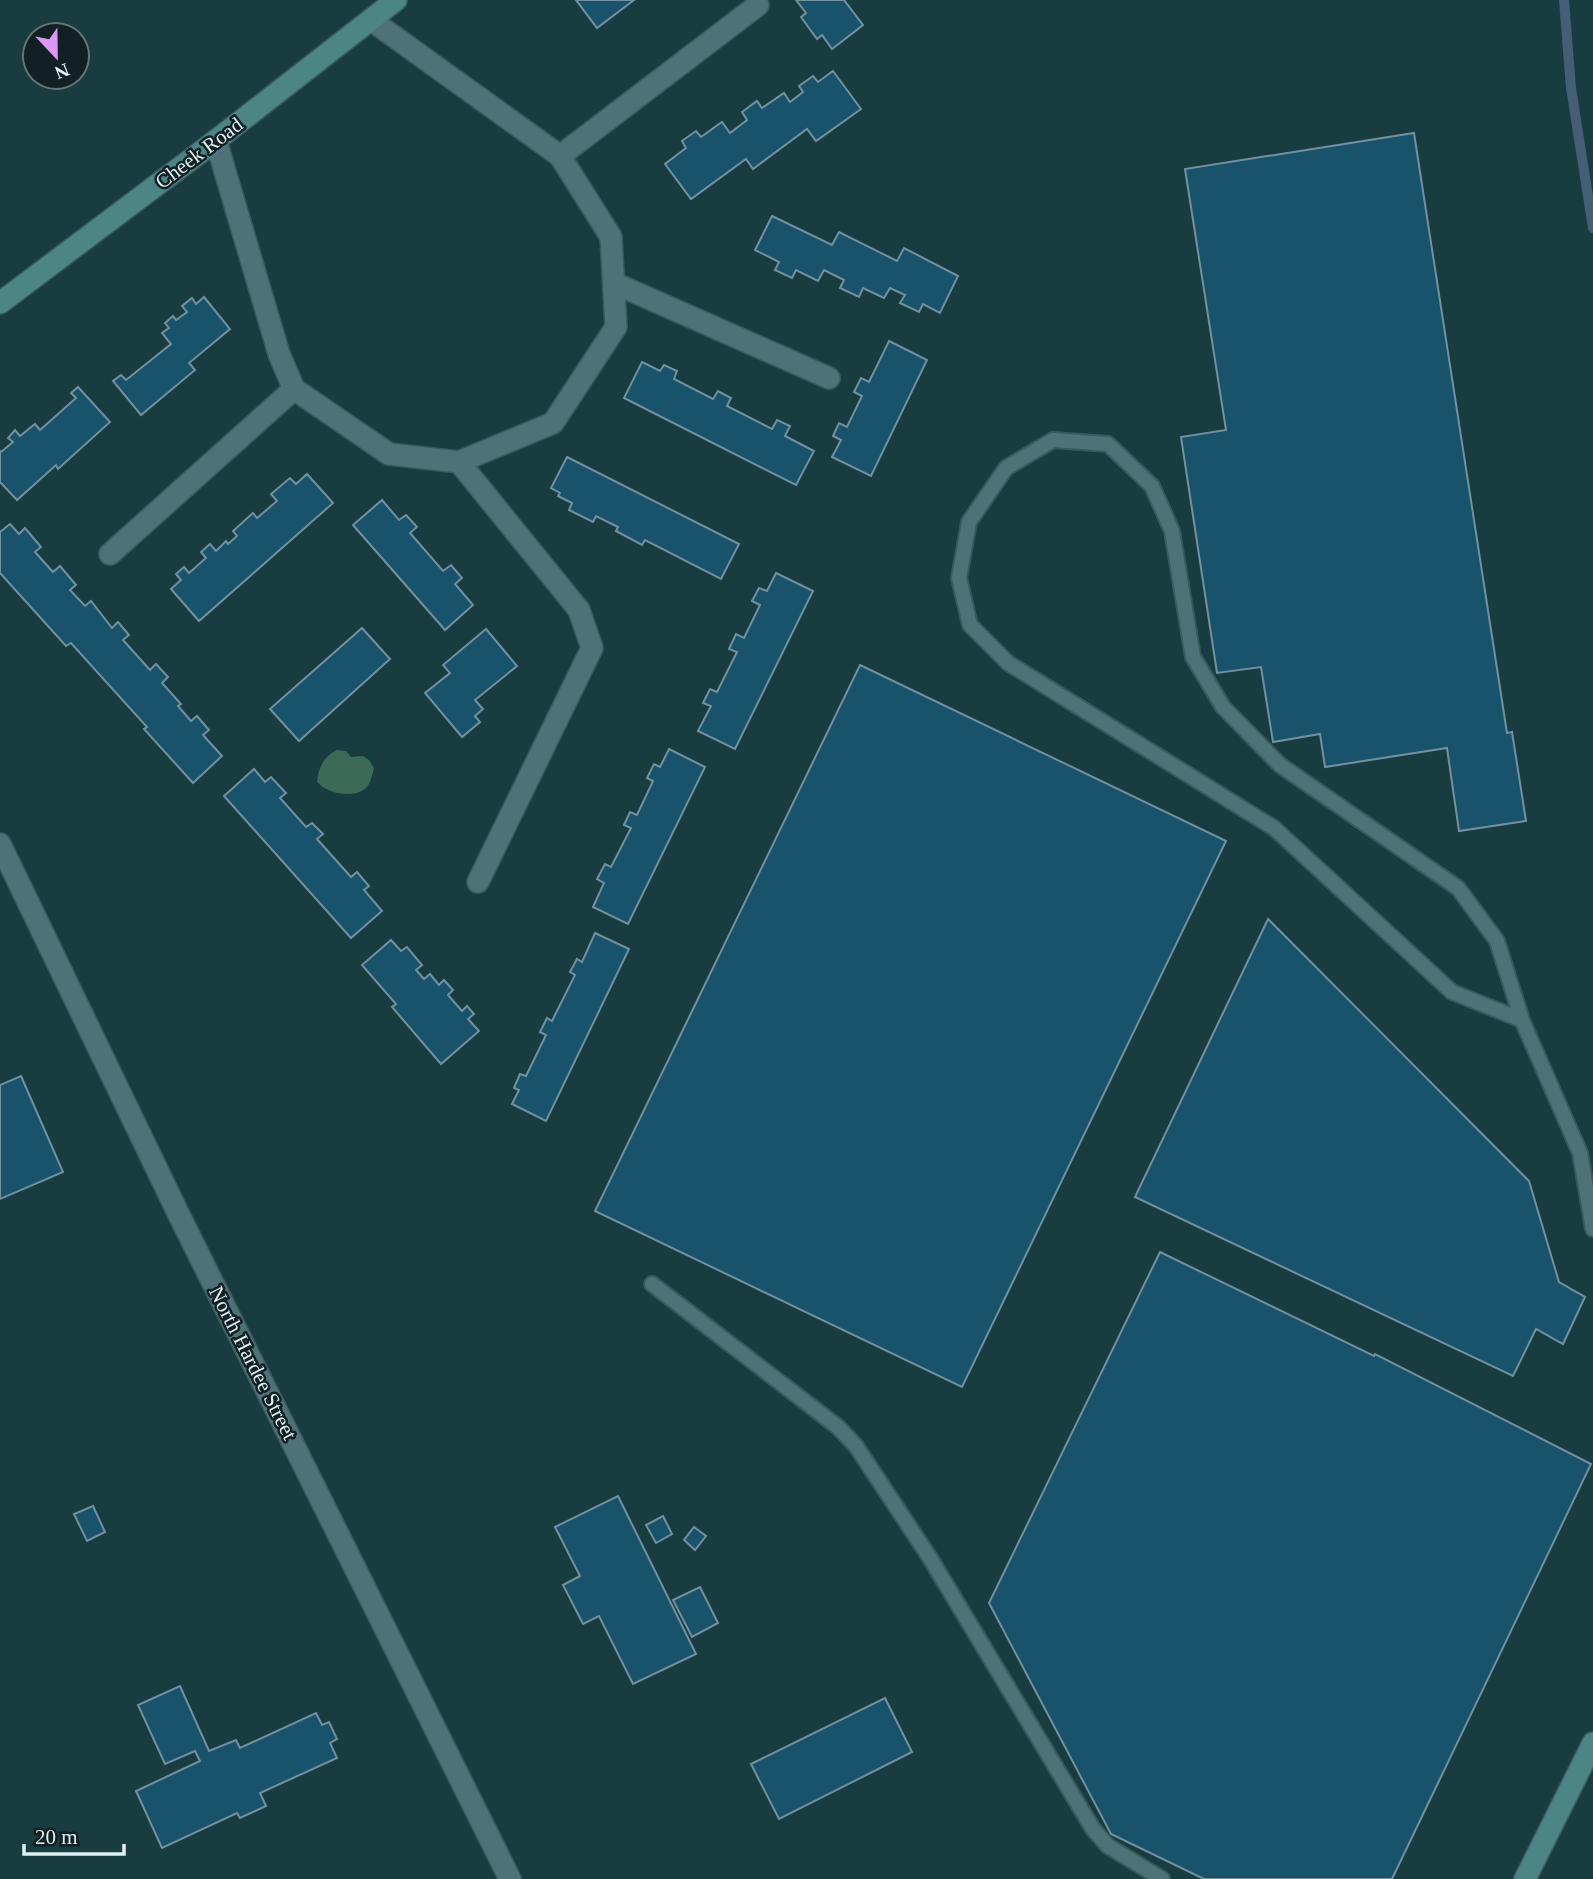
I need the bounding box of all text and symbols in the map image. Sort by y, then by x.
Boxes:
north arrow [21,21,91,91]
text: N [52,59,72,84]
street label: Cheek Road [151,112,248,194]
street label: North Hardee Street [204,1282,302,1444]
scale bar [24,1812,124,1856]
text: 20 m [35,1825,78,1849]

